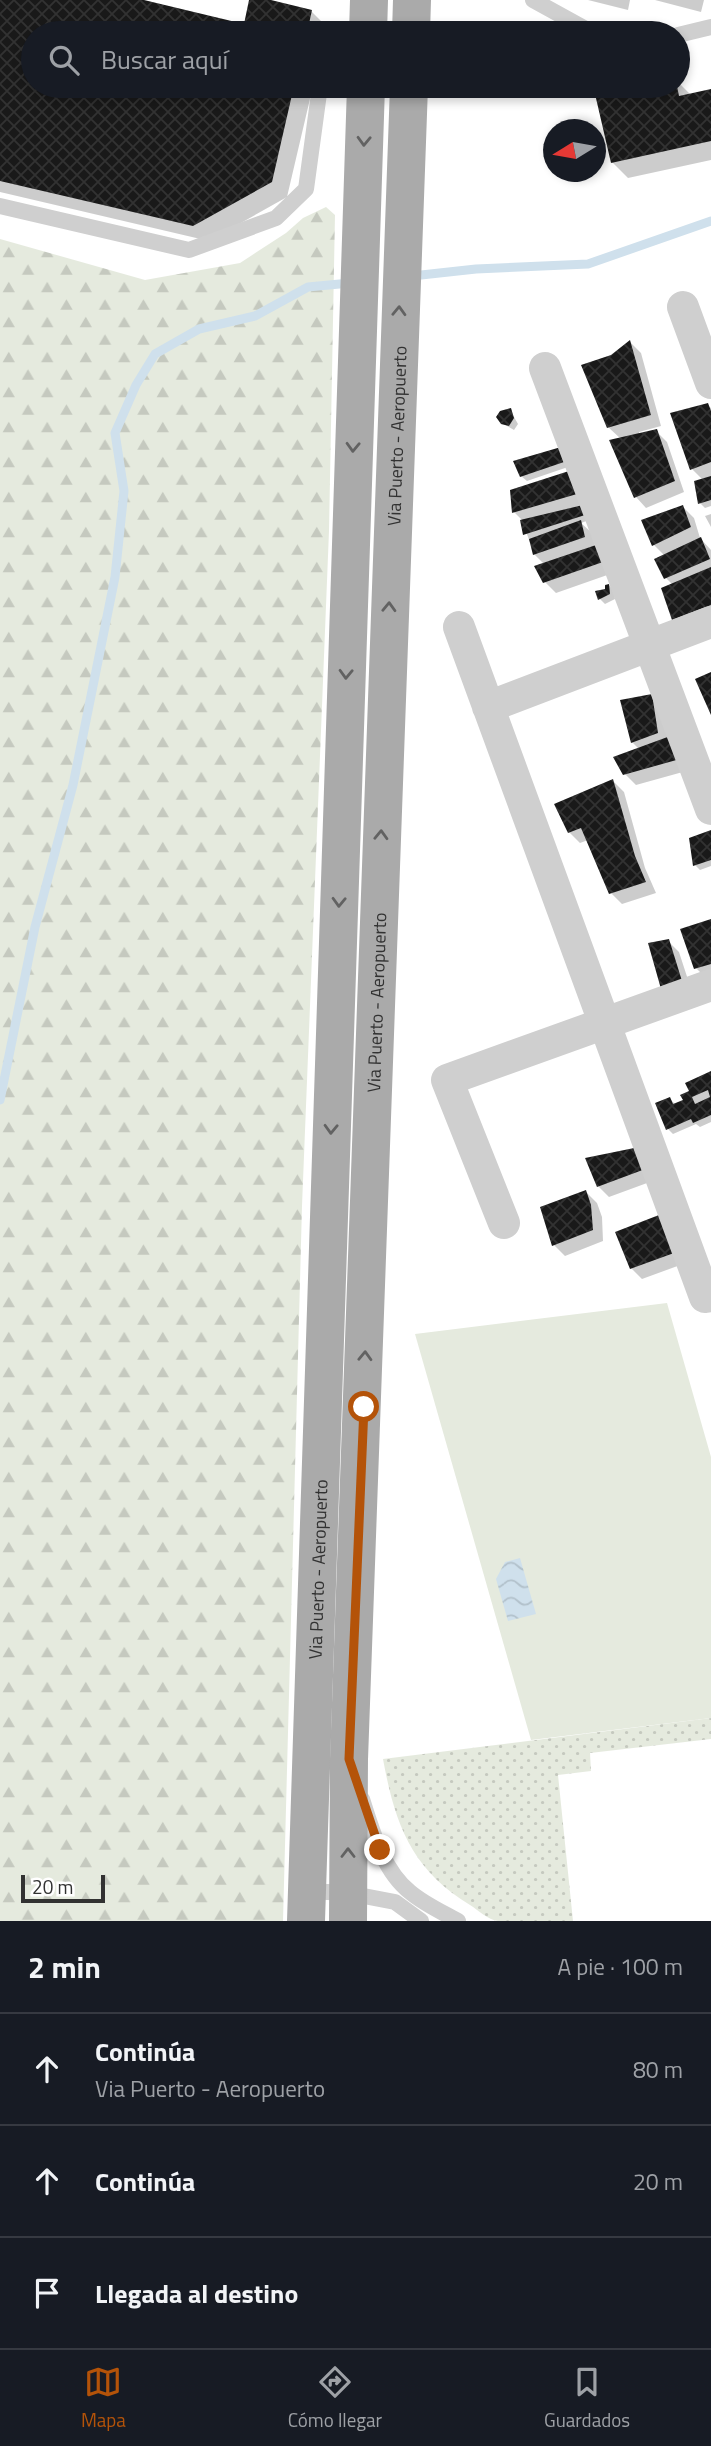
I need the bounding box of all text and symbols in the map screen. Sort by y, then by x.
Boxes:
search box [21,21,690,98]
text: Buscar aquí [101,40,228,79]
icon: search [45,41,83,79]
north arrow [543,119,606,182]
one-way arrow [357,136,372,147]
one-way arrow [392,305,407,316]
street label: Via Puerto - Aeropuerto [380,345,413,526]
one-way arrow [346,442,361,453]
one-way arrow [381,602,397,612]
one-way arrow [338,670,354,680]
one-way arrow [374,829,389,840]
one-way arrow [331,896,346,907]
street label: Via Puerto - Aeropuerto [359,912,393,1093]
one-way arrow [324,1124,339,1135]
one-way arrow [358,1350,373,1361]
route start [348,1391,379,1422]
street label: Via Puerto - Aeropuerto [301,1479,334,1660]
route end [364,1834,395,1865]
one-way arrow [340,1847,356,1858]
scale bar [21,1872,105,1904]
text: 20 m [32,1872,73,1901]
text: 2 min [28,1944,101,1990]
text: A pie · 100 m [557,1949,683,1984]
text: Continúa [95,2032,195,2071]
icon: ahead [28,2050,66,2088]
text: 80 m [633,2052,683,2087]
text: Via Puerto - Aeropuerto [95,2071,325,2106]
icon: ahead [28,2162,66,2200]
text: Continúa [95,2162,195,2201]
text: 20 m [633,2164,683,2199]
icon: arrive [28,2274,66,2312]
text: Llegada al destino [95,2274,298,2313]
tab: Mapa [81,2363,126,2434]
tab: Cómo llegar [288,2363,382,2434]
tab: Guardados [544,2363,630,2434]

